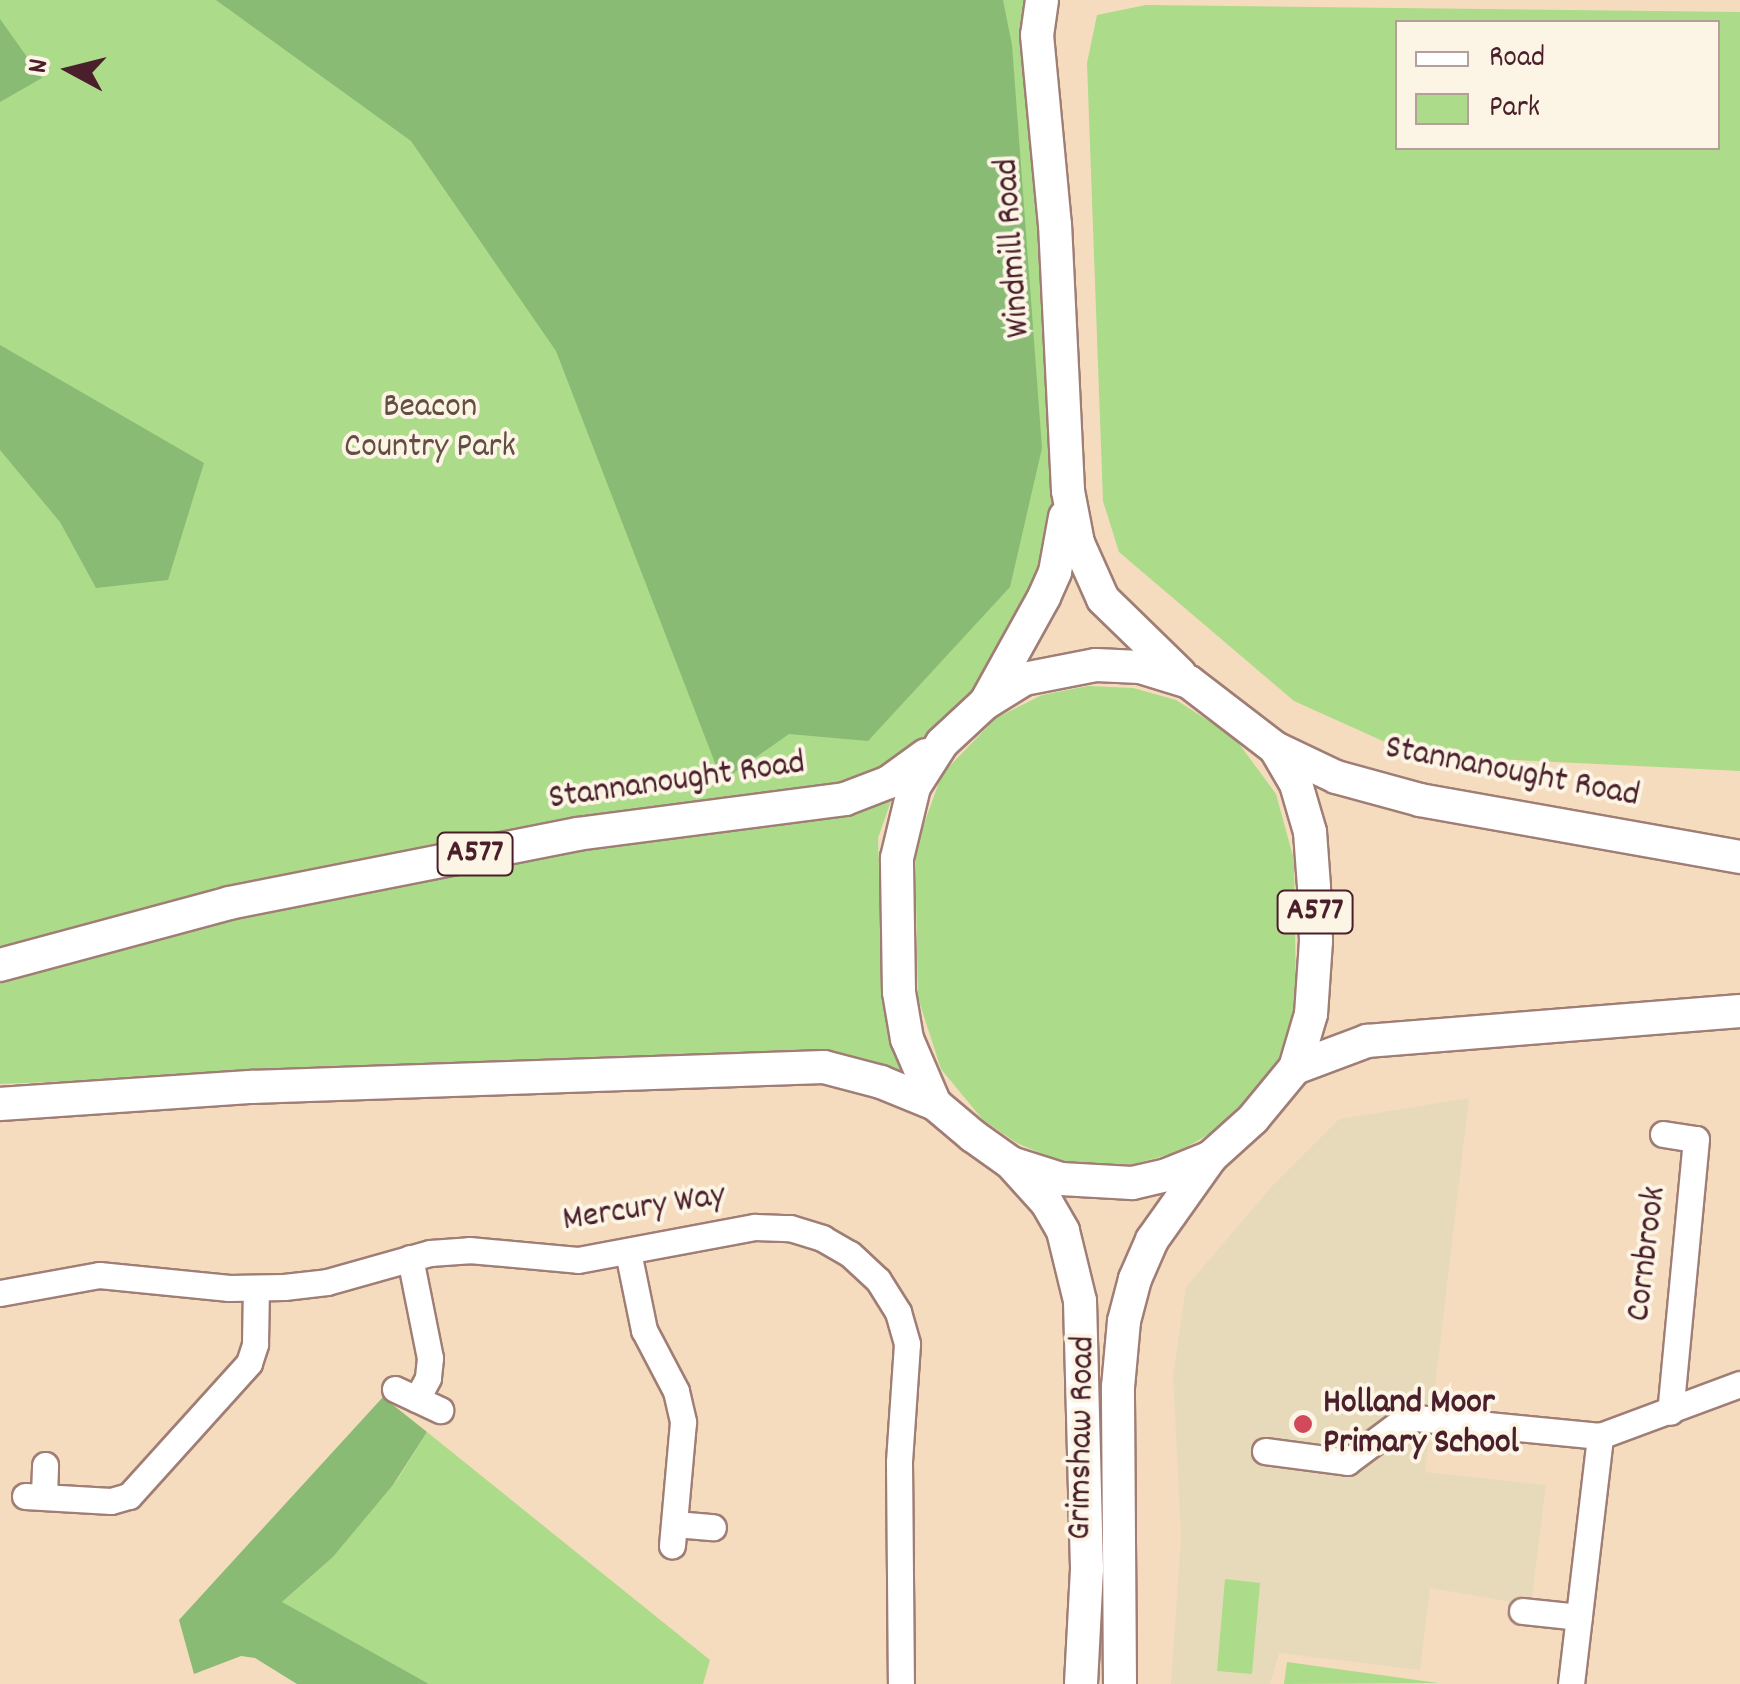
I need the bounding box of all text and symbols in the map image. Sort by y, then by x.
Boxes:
north arrow [20,20,120,120]
legend [1395,20,1720,150]
text: Road [1489,38,1545,81]
text: N [20,57,61,76]
text: Park [1489,88,1540,131]
street label: Windmill Road [987,157,1041,339]
park label: Beacon Country Park [344,387,516,469]
street label: Stannanought Road [1381,728,1643,818]
street label: Stannanought Road [546,743,808,821]
road number: A577 [435,827,515,881]
road number: A577 [1275,885,1355,939]
street label: Mercury Way [560,1175,728,1243]
street label: Cornbrook [1619,1184,1677,1324]
street label: Grimshaw Road [1060,1336,1106,1540]
place label: Holland Moor Primary School [1323,1383,1519,1465]
marker: Holland Moor Primary School [1292,1413,1314,1435]

